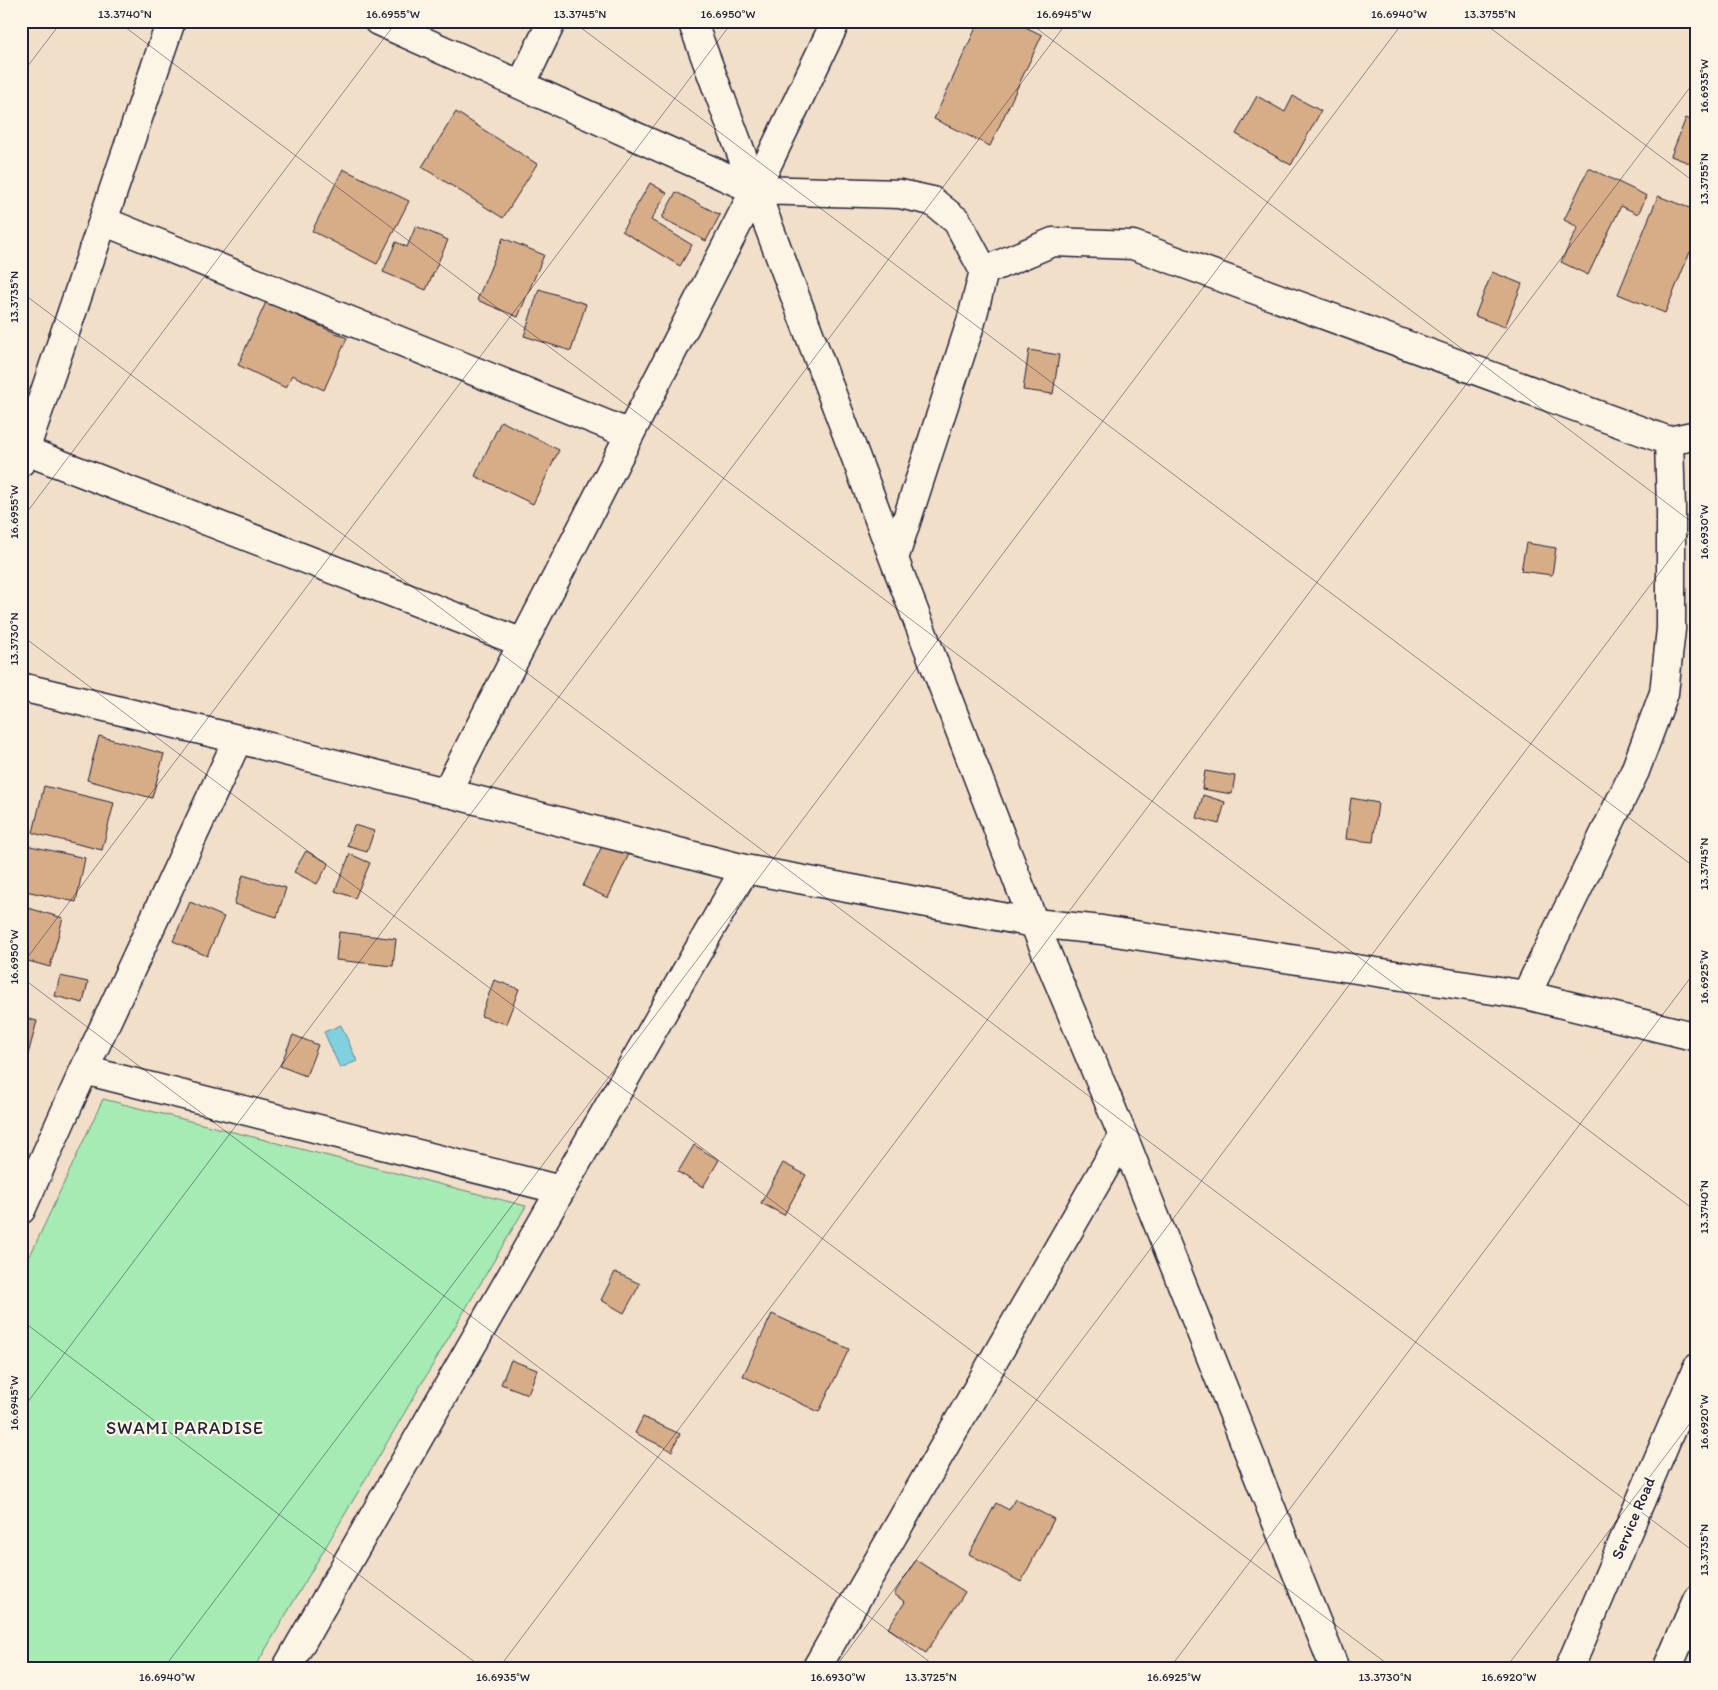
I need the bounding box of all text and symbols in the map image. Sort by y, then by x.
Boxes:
text: 13.3740°N [98,7,152,21]
text: 16.6955°W [366,7,420,21]
text: 13.3745°N [554,7,606,21]
text: 16.6950°W [701,7,756,21]
text: 16.6945°W [1037,7,1091,21]
text: 16.6940°W [1371,7,1427,21]
text: 13.3755°N [1464,7,1516,21]
text: 16.6935°W [1697,59,1711,113]
text: 13.3755°N [1697,153,1711,205]
text: 13.3735°N [7,271,21,323]
text: 16.6955°W [7,485,21,539]
text: 16.6930°W [1697,504,1711,560]
text: 13.3730°N [7,612,21,666]
text: 13.3745°N [1697,838,1711,890]
text: 16.6950°W [7,930,21,985]
text: 16.6925°W [1697,950,1711,1004]
text: 13.3740°N [1697,1180,1711,1234]
text: 16.6945°W [7,1376,21,1430]
text: 16.6920°W [1697,1395,1711,1450]
district label: SWAMI PARADISE [106,1417,264,1439]
street label: Service Road [1607,1474,1659,1562]
text: 13.3735°N [1697,1524,1711,1576]
text: 16.6940°W [139,1670,195,1684]
text: 16.6935°W [476,1670,530,1684]
text: 16.6930°W [810,1670,866,1684]
text: 13.3725°N [905,1670,957,1684]
text: 16.6925°W [1147,1670,1201,1684]
text: 13.3730°N [1358,1670,1412,1684]
text: 16.6920°W [1482,1670,1537,1684]

